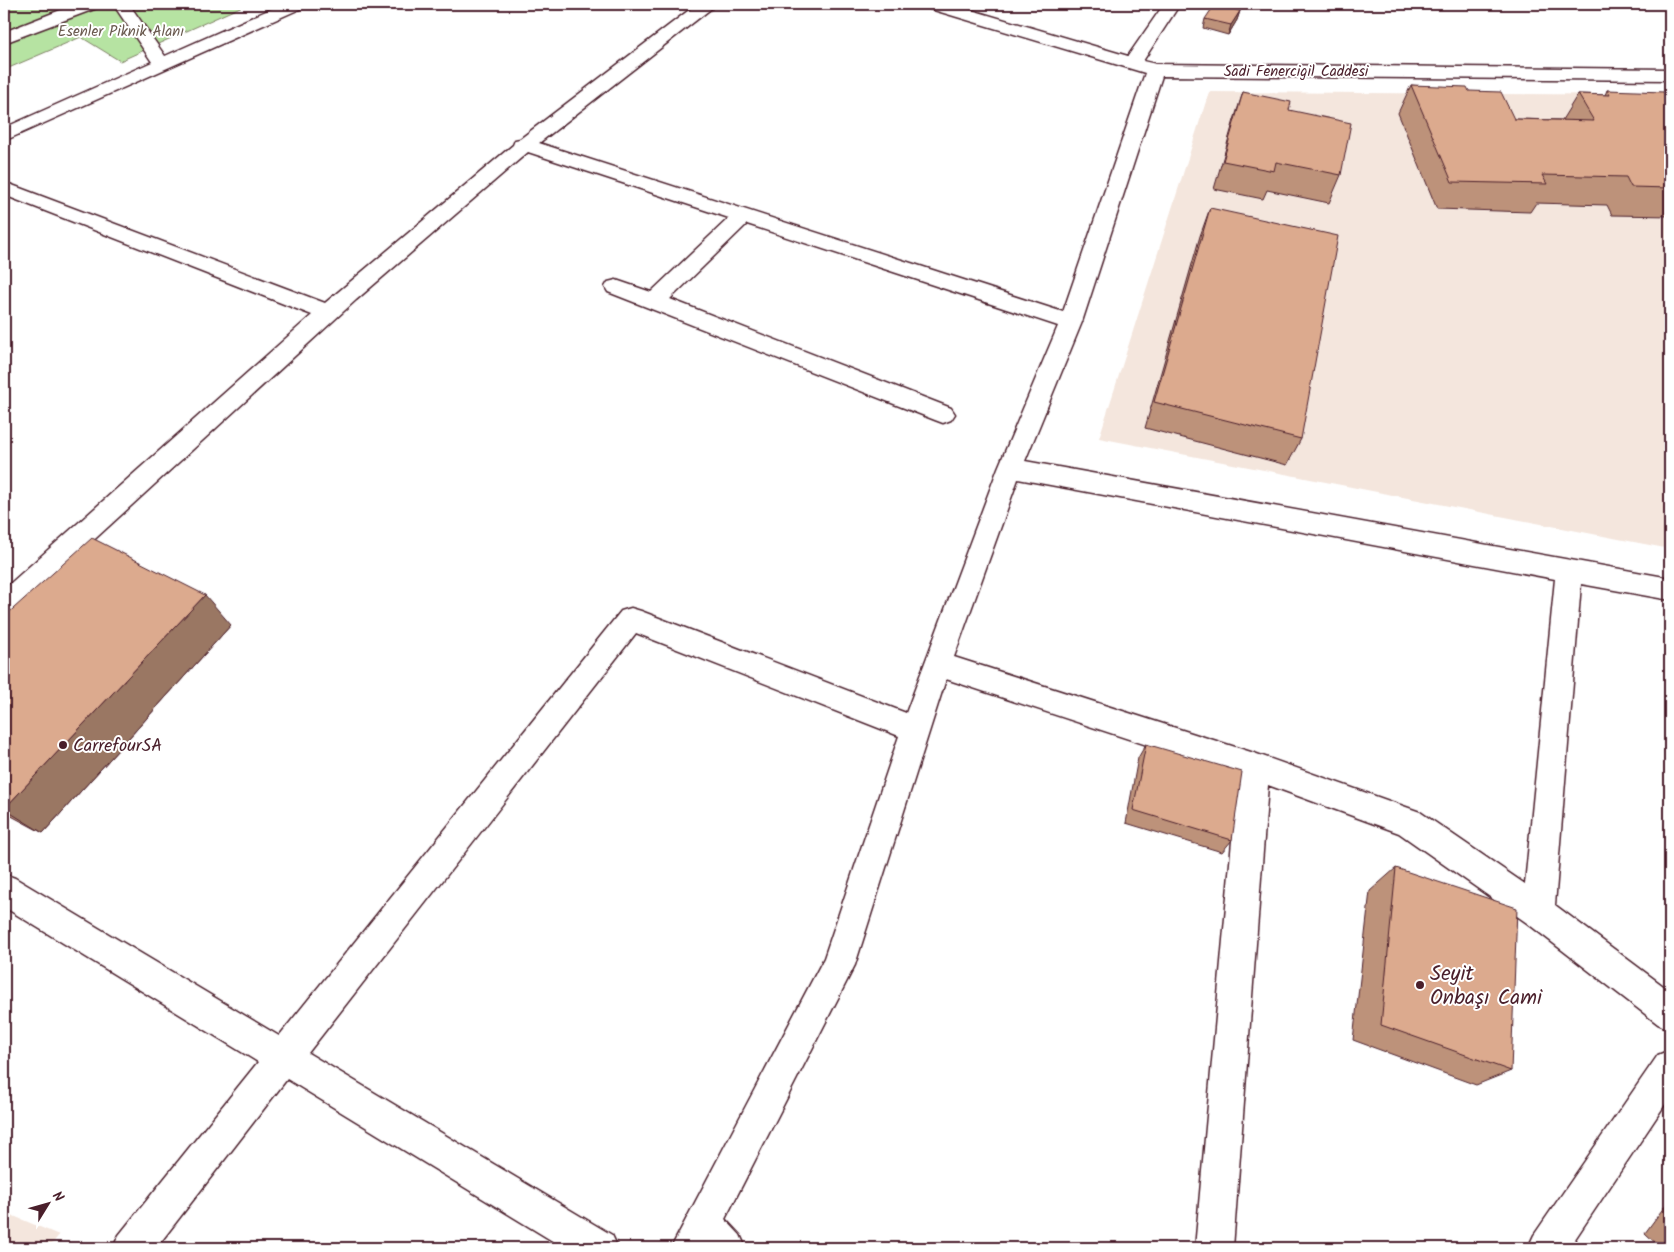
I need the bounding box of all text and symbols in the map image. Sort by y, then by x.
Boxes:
park label: Esenler Piknik Alanı [58,20,184,44]
street label: Sadi Fenercigil Caddesi [1224,60,1370,84]
place label: CarrefourSA [73,732,162,761]
marker: CarrefourSA [57,739,69,751]
place label: Seyit Onbaşı Cami [1430,958,1543,1015]
marker: Seyit Onbaşı Cami [1414,979,1426,991]
north arrow [22,1180,72,1230]
text: N [46,1187,69,1207]

